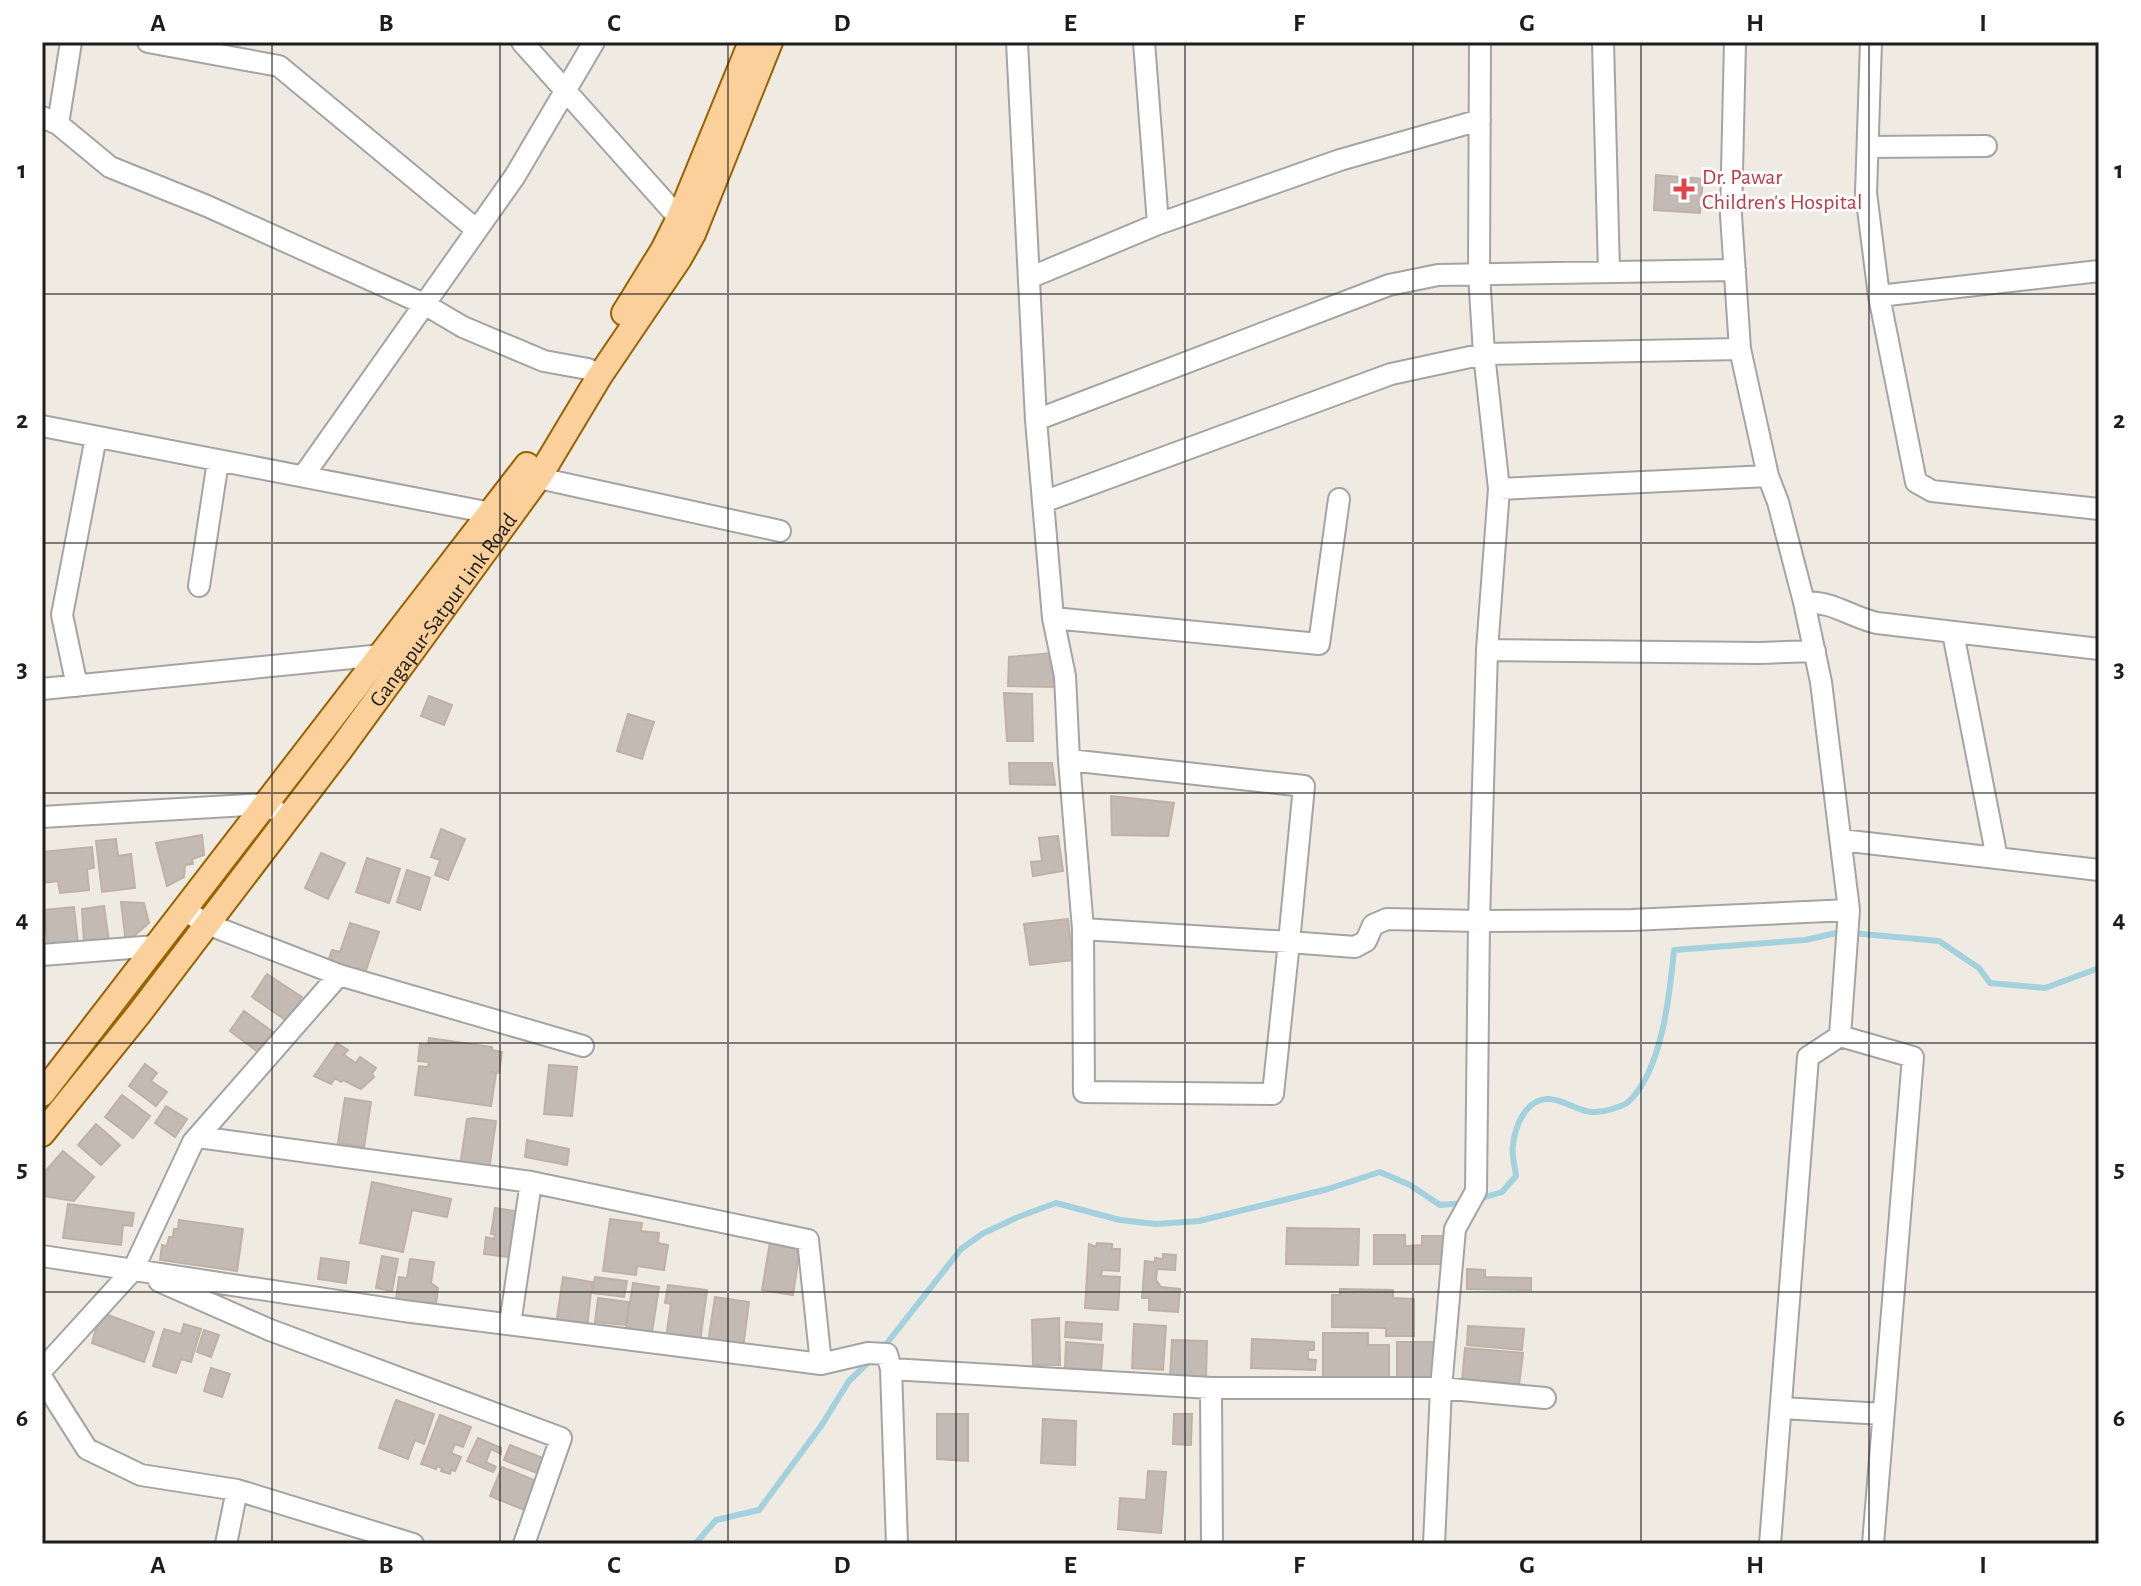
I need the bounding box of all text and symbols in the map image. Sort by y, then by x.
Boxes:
text: A [150,10,166,36]
text: B [378,10,394,36]
text: C [607,10,621,36]
text: D [833,10,851,36]
text: E [1063,10,1077,36]
text: F [1293,10,1306,36]
text: G [1519,10,1535,36]
text: H [1746,10,1764,36]
text: I [1979,10,1987,36]
text: 1 [17,157,27,183]
text: 1 [2114,157,2124,183]
place label: Dr. Pawar Children's Hospital [1702,166,1862,213]
marker: Dr. Pawar Children's Hospital [1673,178,1695,200]
text: 2 [16,407,28,433]
text: 2 [2113,407,2125,433]
street label: Gangapur-Satpur Link Road [366,509,521,711]
text: 3 [16,656,28,682]
text: 3 [2113,656,2125,682]
text: 4 [15,906,29,932]
text: 4 [2112,906,2126,932]
text: 5 [16,1156,28,1182]
text: 5 [2113,1156,2125,1182]
text: 6 [16,1405,28,1431]
text: 6 [2113,1405,2125,1431]
text: A [150,1552,166,1578]
text: B [378,1552,394,1578]
text: C [607,1552,621,1578]
text: D [833,1552,851,1578]
text: E [1063,1552,1077,1578]
text: F [1293,1552,1306,1578]
text: G [1519,1552,1535,1578]
text: H [1746,1552,1764,1578]
text: I [1979,1552,1987,1578]

